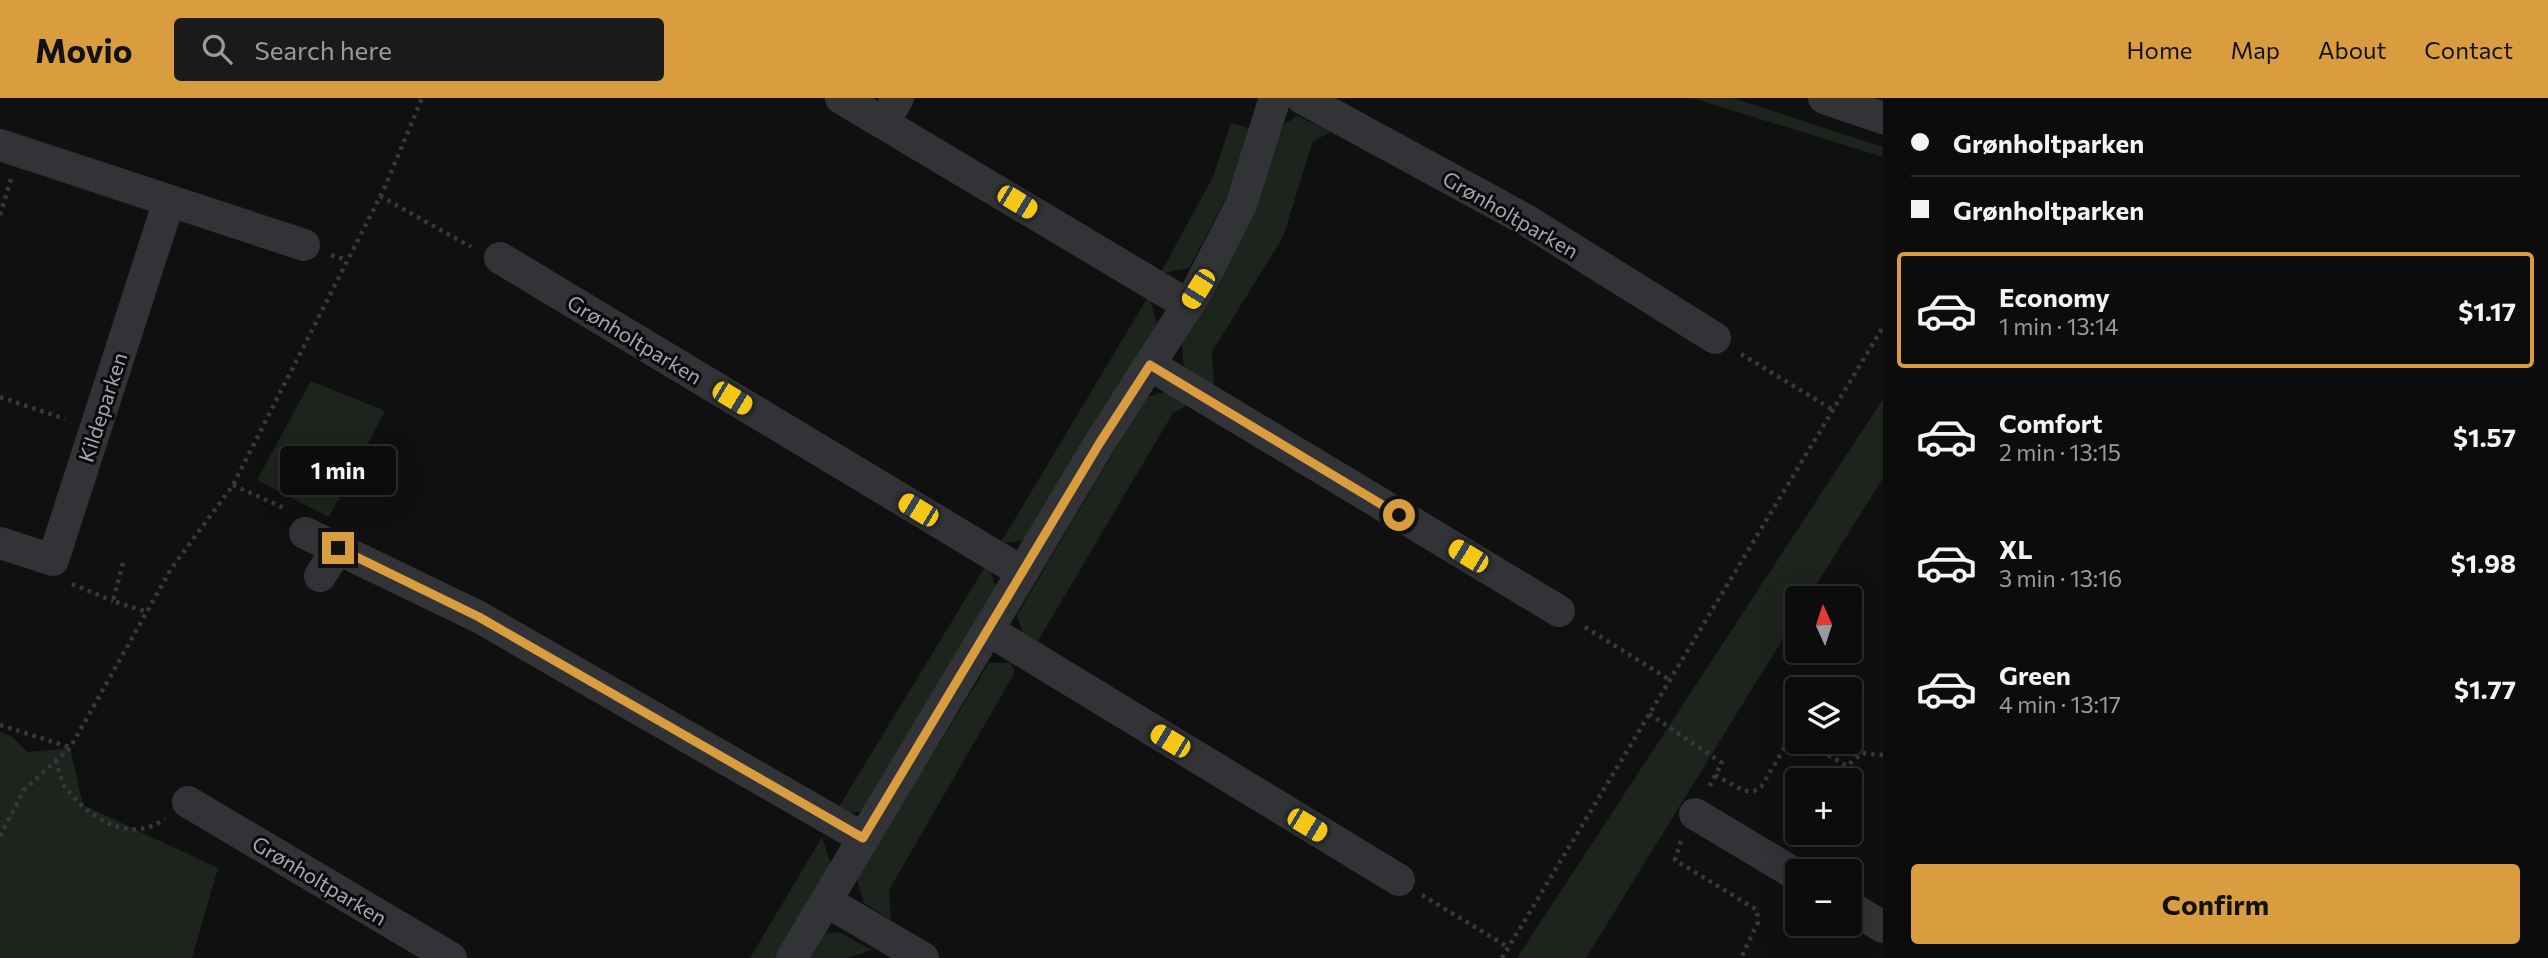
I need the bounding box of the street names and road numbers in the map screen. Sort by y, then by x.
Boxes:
street label: Grønholtparken [1439,165,1583,263]
street label: Grønholtparken [563,289,707,389]
street label: Kildeparken [73,349,131,465]
street label: Grønholtparken [248,830,392,930]

